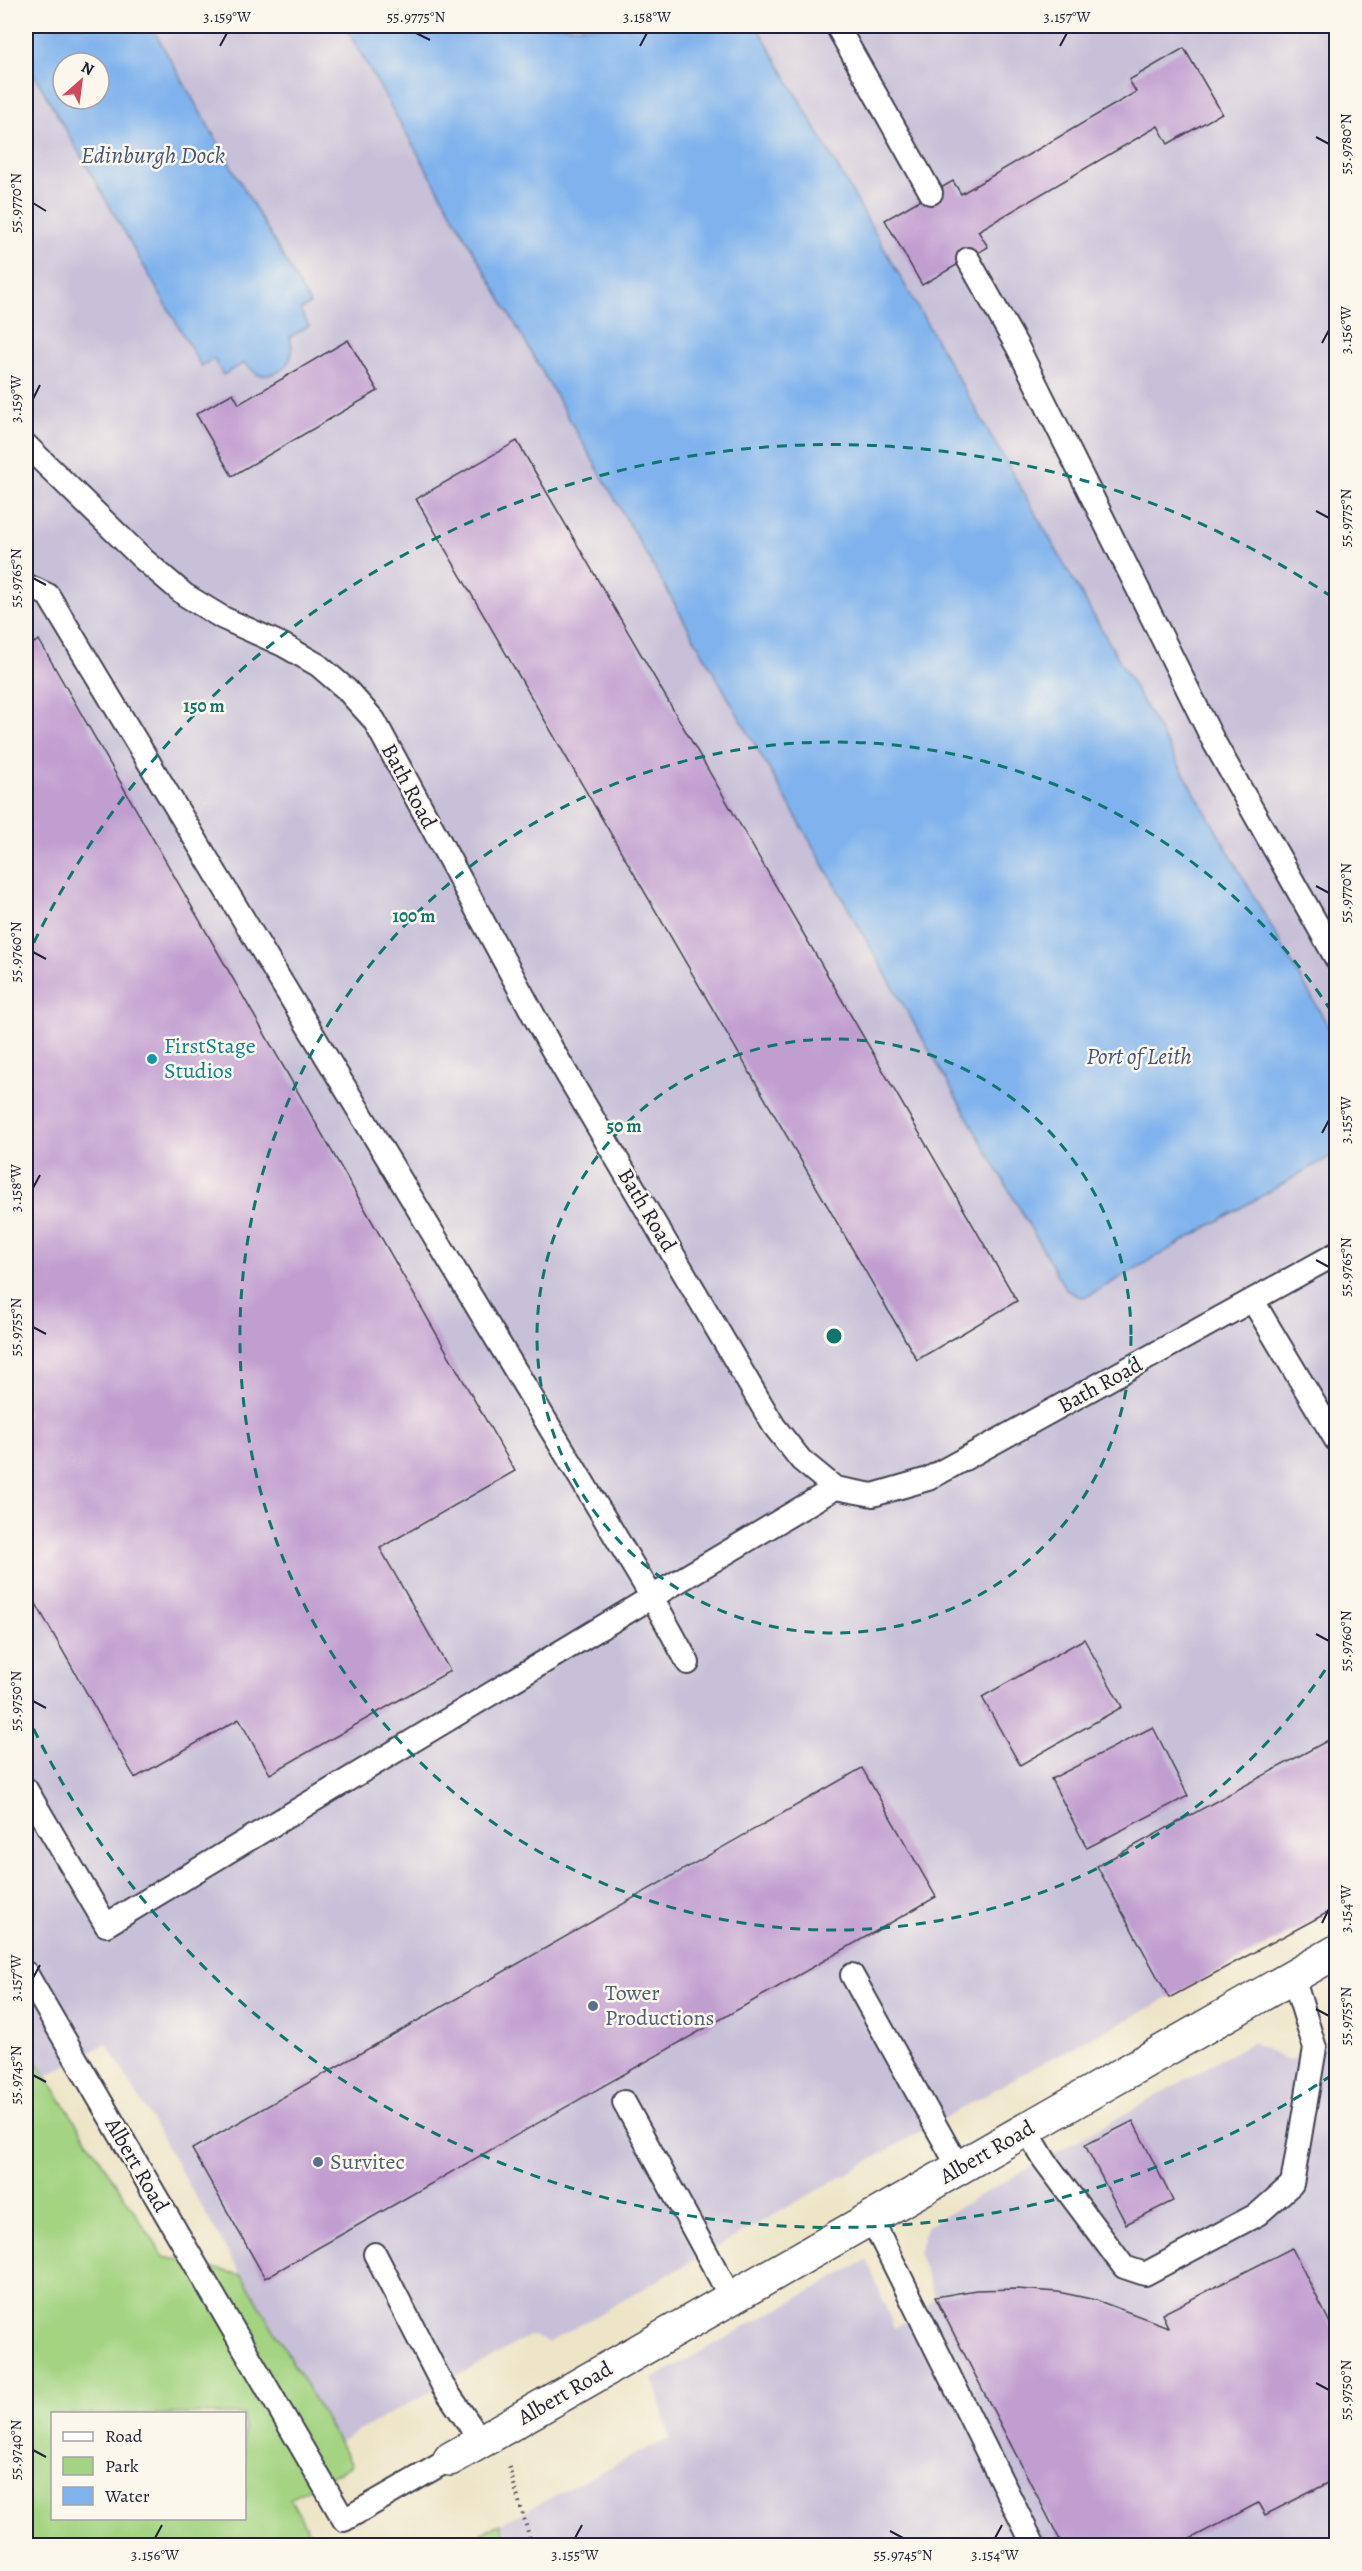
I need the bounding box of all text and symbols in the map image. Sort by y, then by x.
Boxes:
text: 3.159°W [203,7,251,27]
text: 55.9775°N [387,7,446,27]
text: 3.158°W [623,7,671,27]
text: 3.157°W [1043,7,1091,27]
north arrow [51,51,111,111]
text: N [77,56,98,81]
text: 55.9780°N [1336,113,1356,175]
water label: Edinburgh Dock [81,139,226,171]
text: 55.9770°N [6,173,26,233]
text: 3.156°W [1336,306,1356,354]
text: 3.159°W [6,375,26,423]
text: 55.9775°N [1336,488,1356,547]
text: 55.9765°N [6,548,26,608]
text: 150 m [183,694,225,718]
street label: Bath Road [374,738,444,834]
text: 55.9770°N [1336,863,1356,923]
text: 100 m [393,904,435,928]
text: 55.9760°N [6,921,26,982]
place label: FirstStage Studios [164,1031,256,1086]
water label: Port of Leith [1086,1040,1192,1072]
marker: FirstStage Studios [145,1052,159,1066]
text: 3.155°W [1336,1096,1356,1144]
text: 50 m [607,1114,641,1138]
street label: Bath Road [610,1163,684,1258]
text: 3.158°W [6,1164,26,1212]
text: 55.9765°N [1336,1237,1356,1297]
text: 55.9755°N [6,1297,26,1356]
centre of rings [824,1326,844,1346]
street label: Bath Road [1052,1349,1148,1421]
text: 55.9760°N [1336,1610,1356,1671]
text: 55.9750°N [6,1671,26,1731]
text: 3.154°W [1336,1885,1356,1933]
text: 3.157°W [6,1954,26,2002]
place label: Tower Productions [605,1978,714,2033]
text: 55.9755°N [1336,1986,1356,2045]
marker: Tower Productions [586,1999,600,2013]
text: 55.9745°N [6,2045,26,2105]
street label: Albert Road [97,2111,176,2218]
street label: Albert Road [933,2113,1040,2192]
place label: Survitec [330,2147,405,2177]
marker: Survitec [311,2155,325,2169]
street label: Albert Road [511,2354,618,2433]
text: 55.9750°N [1336,2360,1356,2420]
legend [51,2412,246,2520]
text: 55.9740°N [6,2419,26,2480]
text: Road [105,2424,143,2448]
text: Park [105,2454,139,2478]
text: Water [104,2484,150,2508]
text: 3.156°W [131,2545,179,2565]
text: 3.155°W [551,2545,599,2565]
text: 55.9745°N [873,2545,933,2565]
text: 3.154°W [971,2545,1019,2565]

